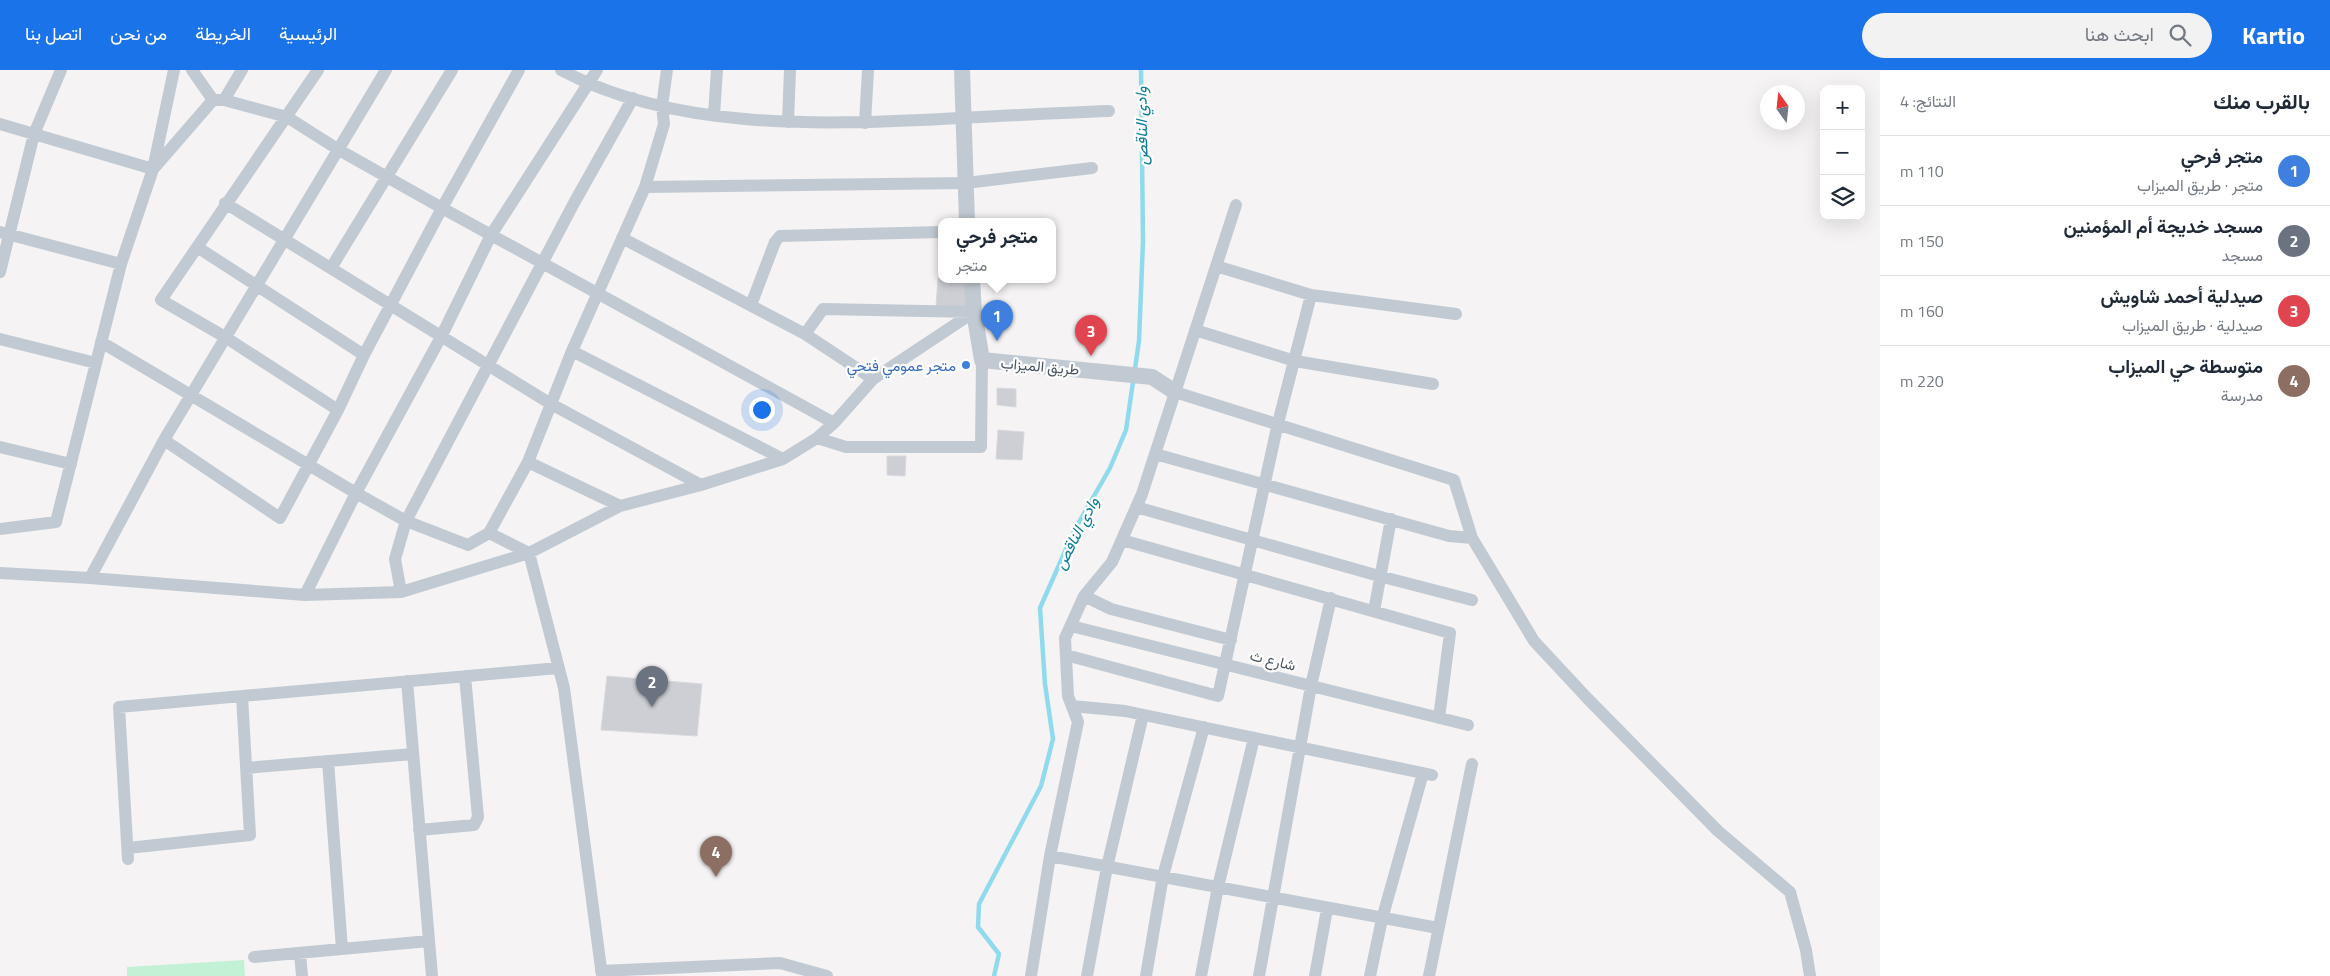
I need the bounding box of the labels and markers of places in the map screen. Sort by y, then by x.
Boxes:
pin: 1 [981,300,1013,341]
pin: 3 [1075,315,1107,356]
place label: متجر عمومي فتحي [847,354,956,379]
marker: متجر عمومي فتحي [960,359,972,371]
pin: 2 [636,666,668,707]
pin: 4 [700,836,732,877]

